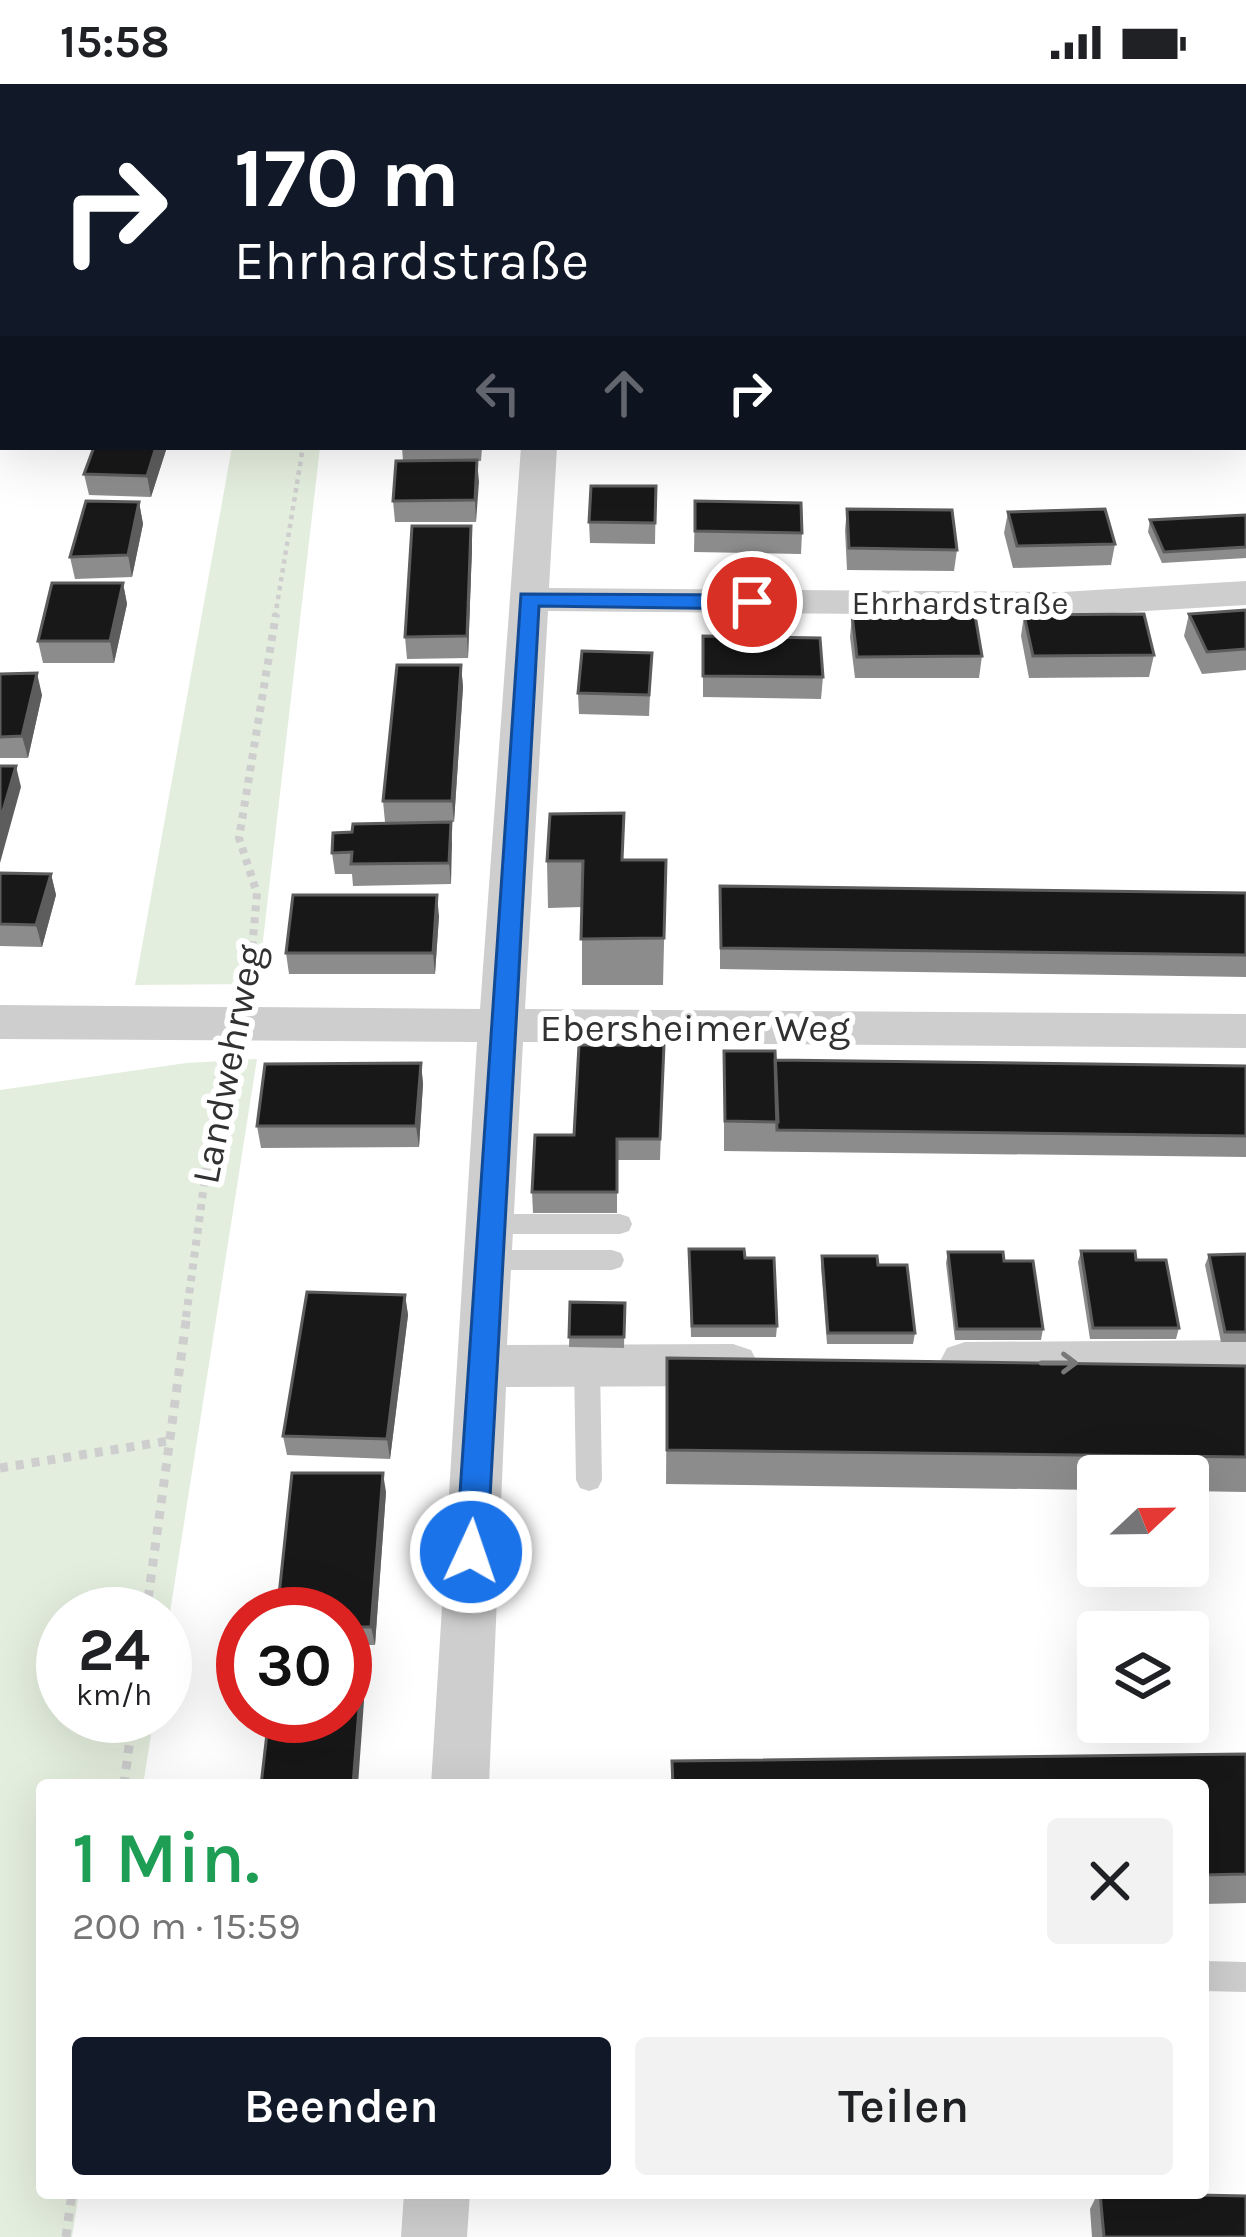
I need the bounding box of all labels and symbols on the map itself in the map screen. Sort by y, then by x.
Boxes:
pin [701,551,803,653]
street label: Ehrhardstraße [852,584,1069,622]
street label: Landwehrweg [182,941,274,1187]
street label: Ebersheimer Weg [540,1005,850,1051]
one-way arrow [1039,1352,1078,1374]
north arrow [1077,1455,1209,1587]
position arrow [408,1489,534,1615]
speed limit sign: 30 [216,1587,372,1743]

